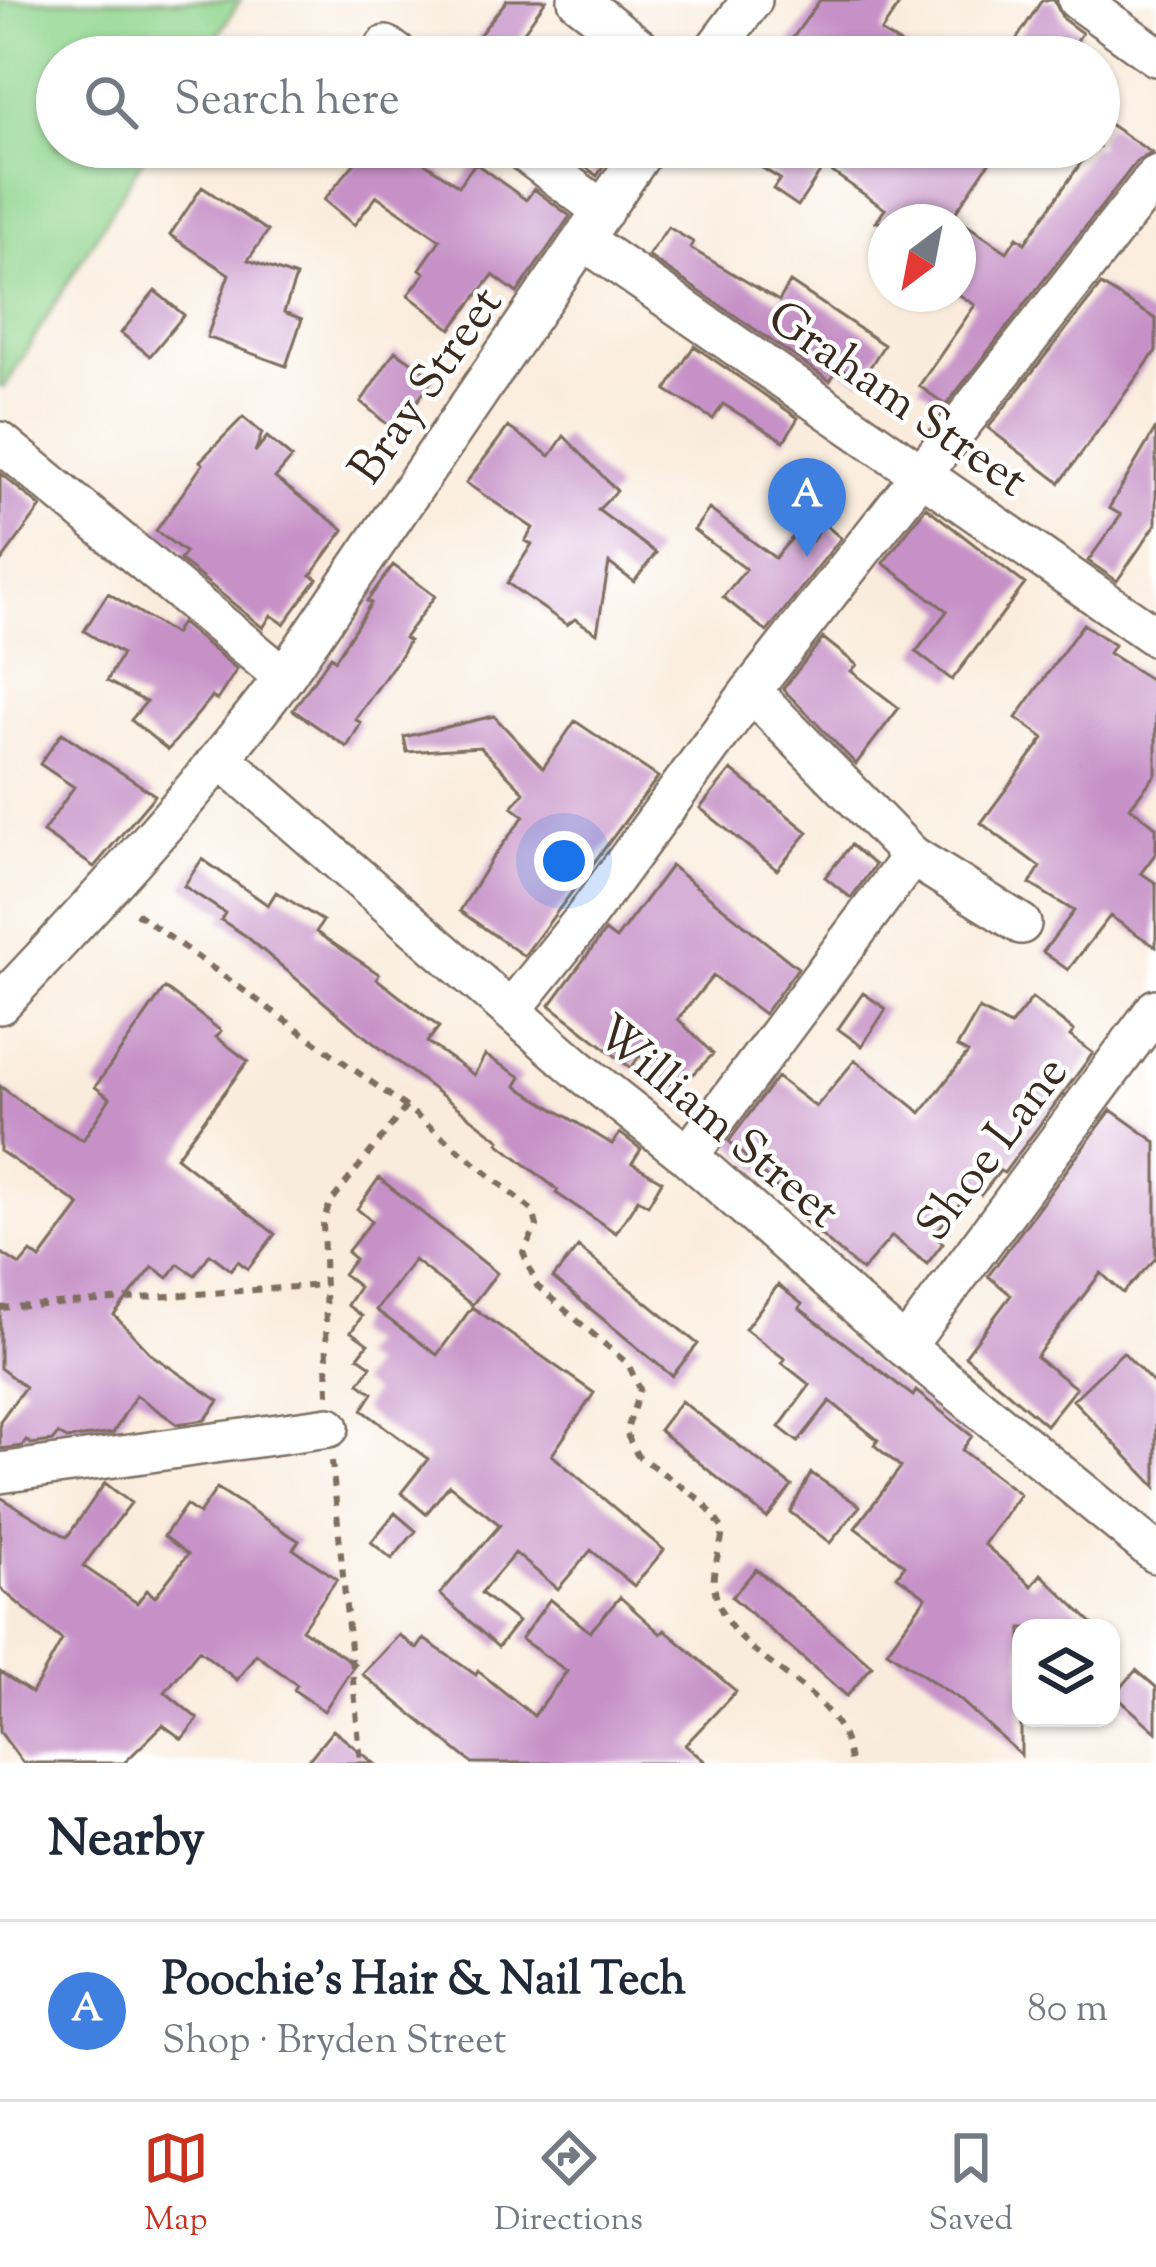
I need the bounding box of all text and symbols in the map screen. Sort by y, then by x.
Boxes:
search box [36,36,1120,168]
icon: search [78,69,144,135]
text: Search here [174,70,400,135]
north arrow [868,204,976,312]
street label: Bray Street [335,274,522,500]
street label: Graham Street [752,286,1040,517]
pin: A [768,458,846,557]
your location [534,831,594,891]
street label: William Street [578,1001,853,1247]
street label: Shoe Lane [902,1043,1087,1258]
map controls [1012,1619,1120,1727]
button: layers [1012,1619,1120,1727]
text: Nearby [48,1805,205,1878]
text: Poochie's Hair & Nail Tech [162,1950,686,2015]
text: A [71,1983,103,2039]
text: 80 m [1027,1983,1108,2039]
text: Shop · Bryden Street [162,2015,507,2071]
tab: Map [143,2125,209,2245]
tab: Directions [494,2125,643,2245]
tab: Saved [929,2125,1013,2245]

